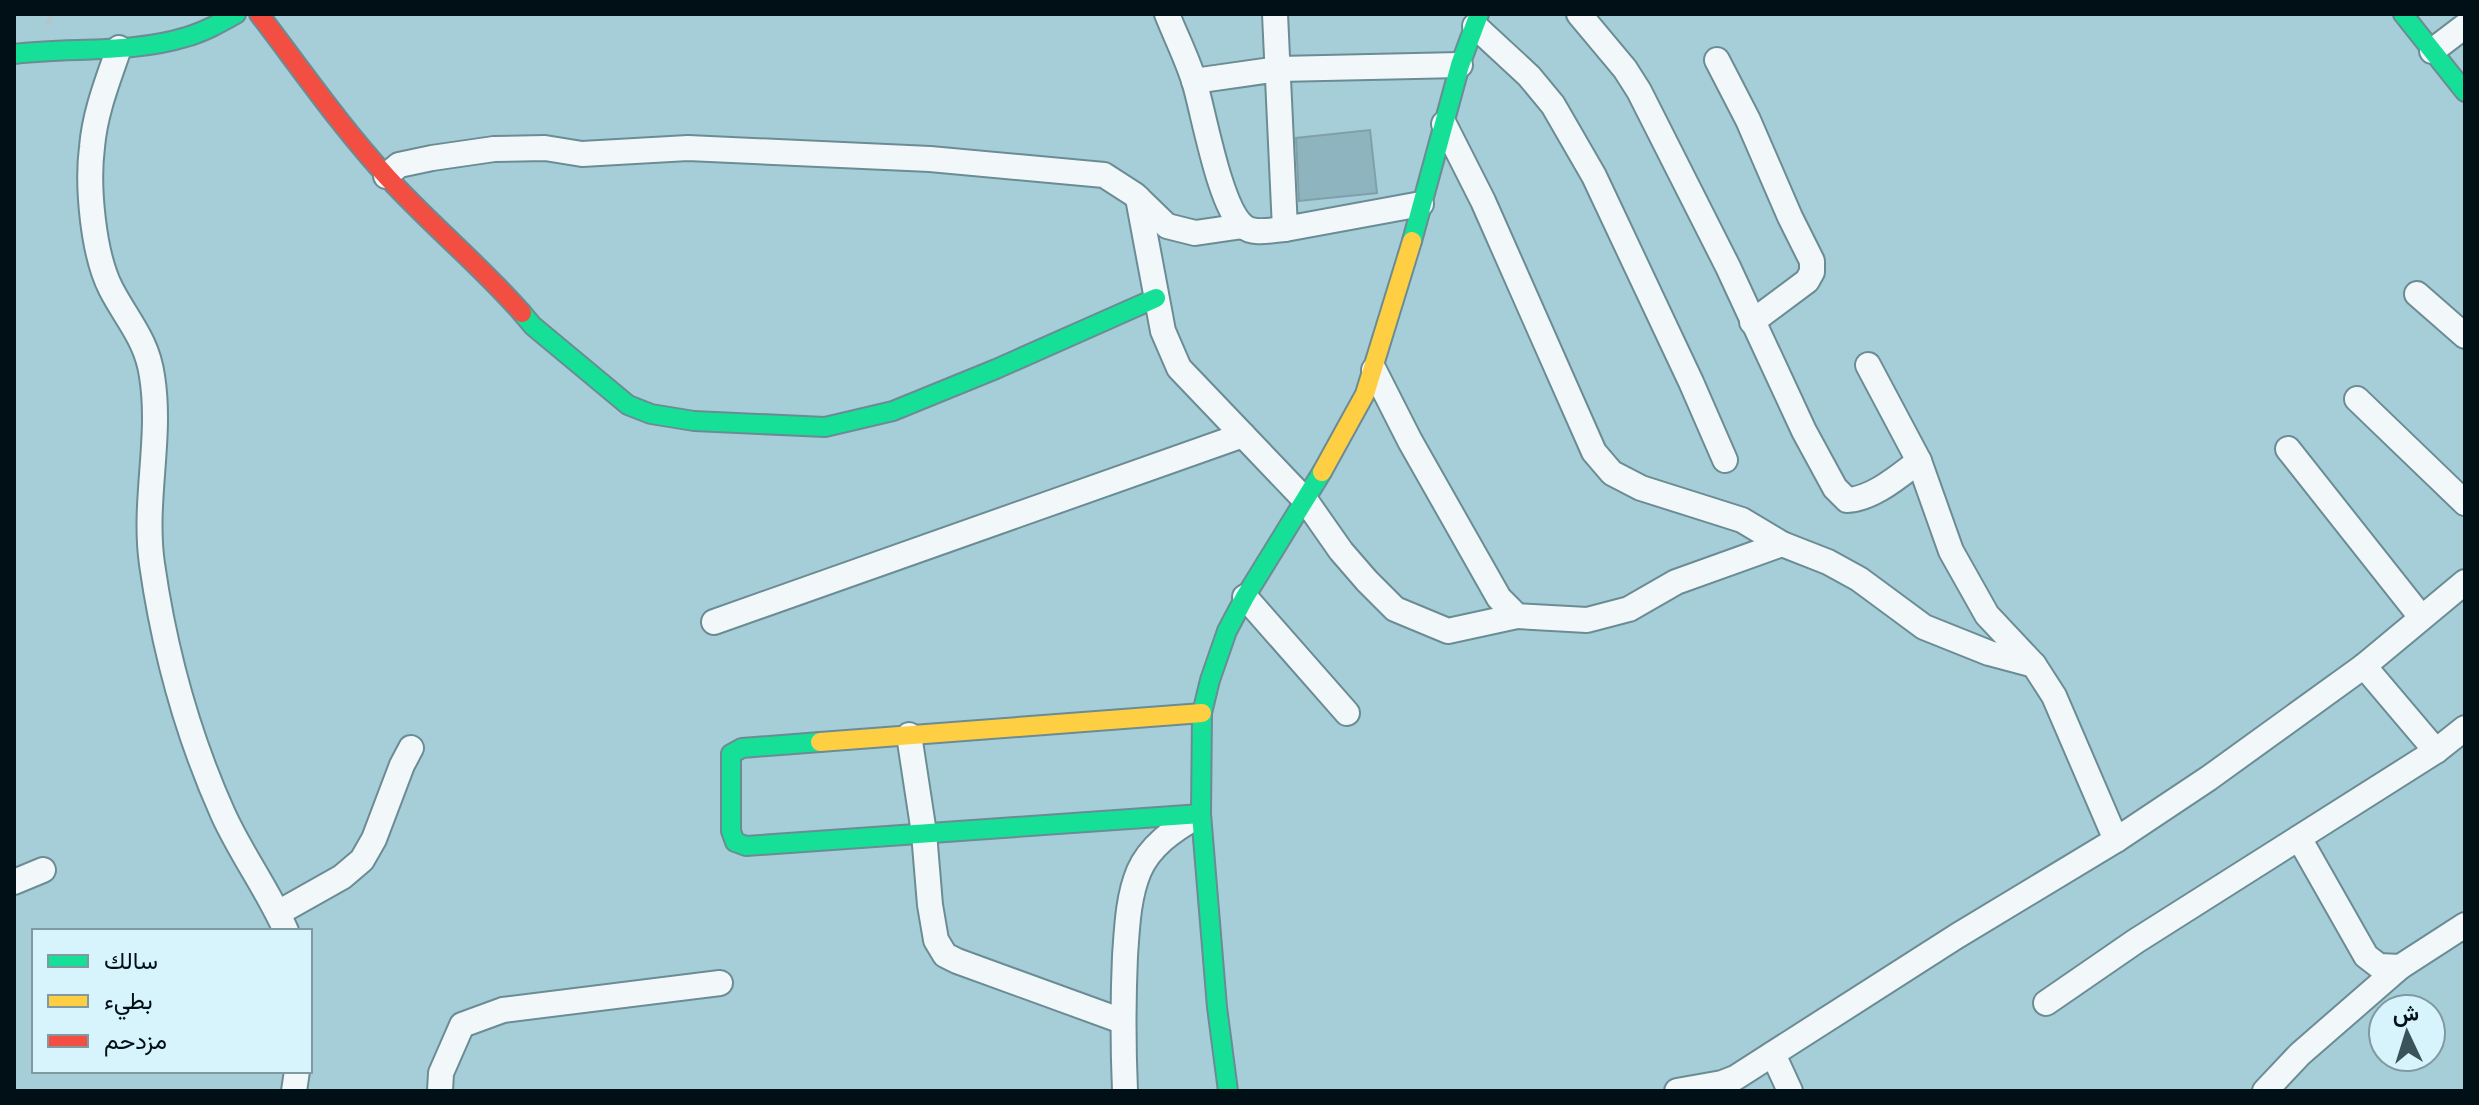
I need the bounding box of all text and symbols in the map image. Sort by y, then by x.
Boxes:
legend [32,929,312,1073]
text: سالك [104,944,158,982]
text: بطيء [104,984,153,1022]
north arrow [2367,993,2447,1073]
text: ش [2391,997,2420,1034]
text: مزدحم [104,1024,167,1062]

